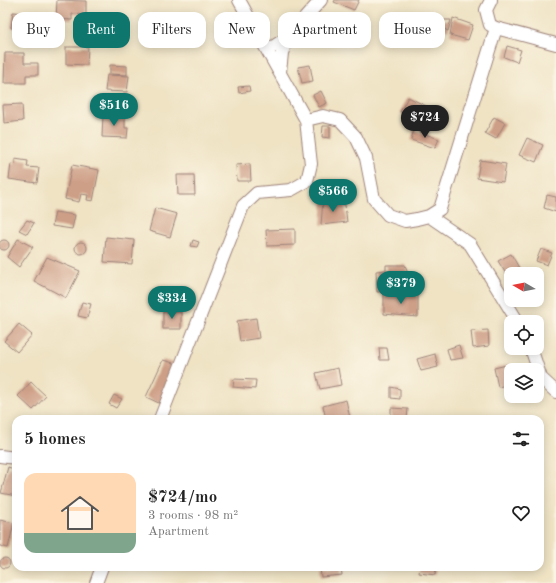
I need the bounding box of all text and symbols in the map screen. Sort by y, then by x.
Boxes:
chip: Buy [12,12,65,48]
chip: Rent [73,12,130,48]
chip: Filters [138,12,206,48]
chip: New [214,12,270,48]
chip: Apartment [278,12,371,48]
chip: House [379,12,445,48]
pin: $516 [90,93,138,127]
text: $516 [99,99,129,112]
pin: $724 [401,105,449,139]
text: $724 [410,111,440,124]
pin: $566 [309,179,357,213]
text: $566 [318,185,348,198]
north arrow [504,267,544,307]
map controls [504,267,544,403]
pin: $379 [377,271,425,305]
text: $379 [386,277,416,290]
pin: $334 [148,286,196,320]
text: $334 [157,292,187,305]
button: locate [504,315,544,355]
button: layers [504,363,544,403]
icon: filters [510,428,532,450]
text: 5 homes [24,431,86,448]
icon: home [56,489,104,537]
text: $724/mo [148,489,217,506]
icon: heart [510,502,532,524]
text: 3 rooms · 98 m² [148,509,238,522]
text: Apartment [148,525,209,538]

